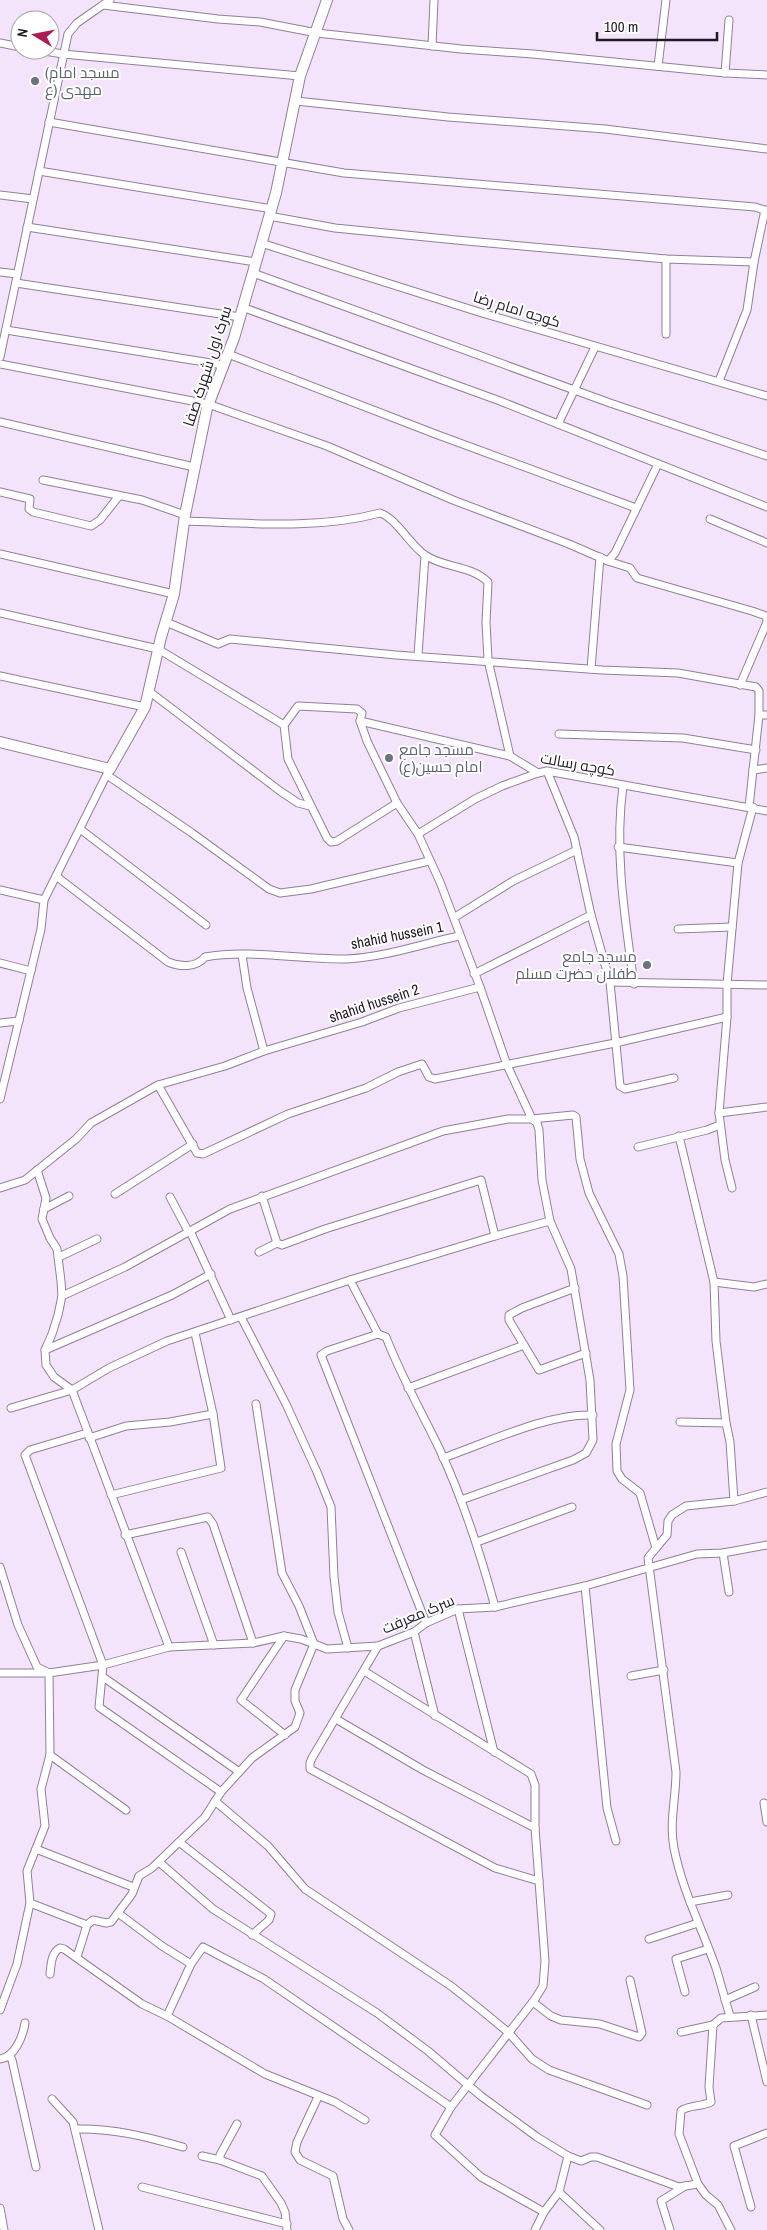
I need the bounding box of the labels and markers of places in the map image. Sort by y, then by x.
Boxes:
place label: (مسجد امام مهدی (ع [45,62,120,101]
marker: (مسجد امام مهدی (ع [29,75,41,87]
place label: مسجد جامع امام حسین(ع) [399,739,483,778]
marker: مسجد جامع امام حسین(ع) [383,752,395,764]
place label: مسجد جامع طفلان حضرت مسلم [515,946,637,984]
marker: مسجد جامع طفلان حضرت مسلم [641,959,653,971]

